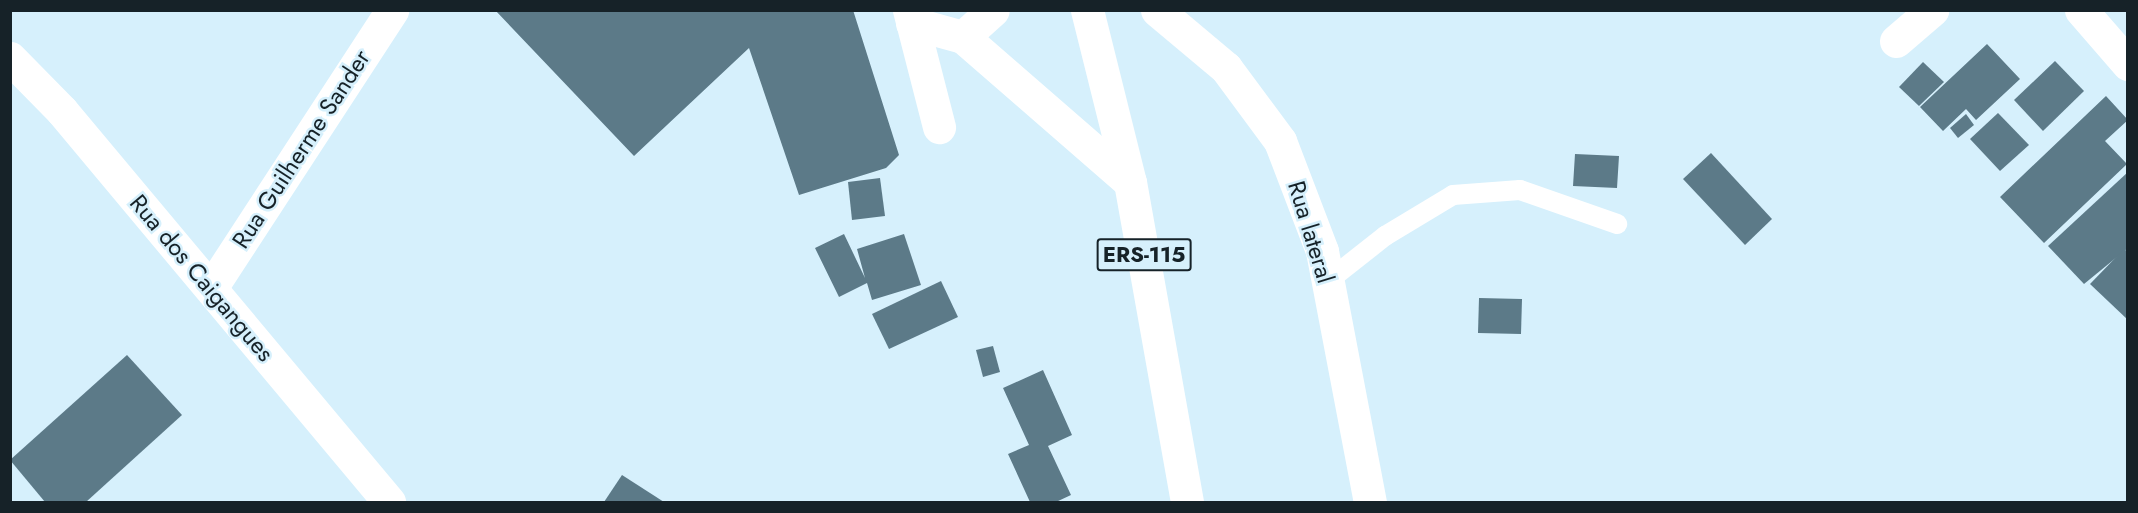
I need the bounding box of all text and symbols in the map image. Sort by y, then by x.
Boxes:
street label: Rua Guilherme Sander [226,44,376,254]
street label: Rua lateral [1282,177,1340,287]
street label: Rua dos Caigangues [124,189,280,367]
road number: ERS-115 [1096,236,1192,274]

